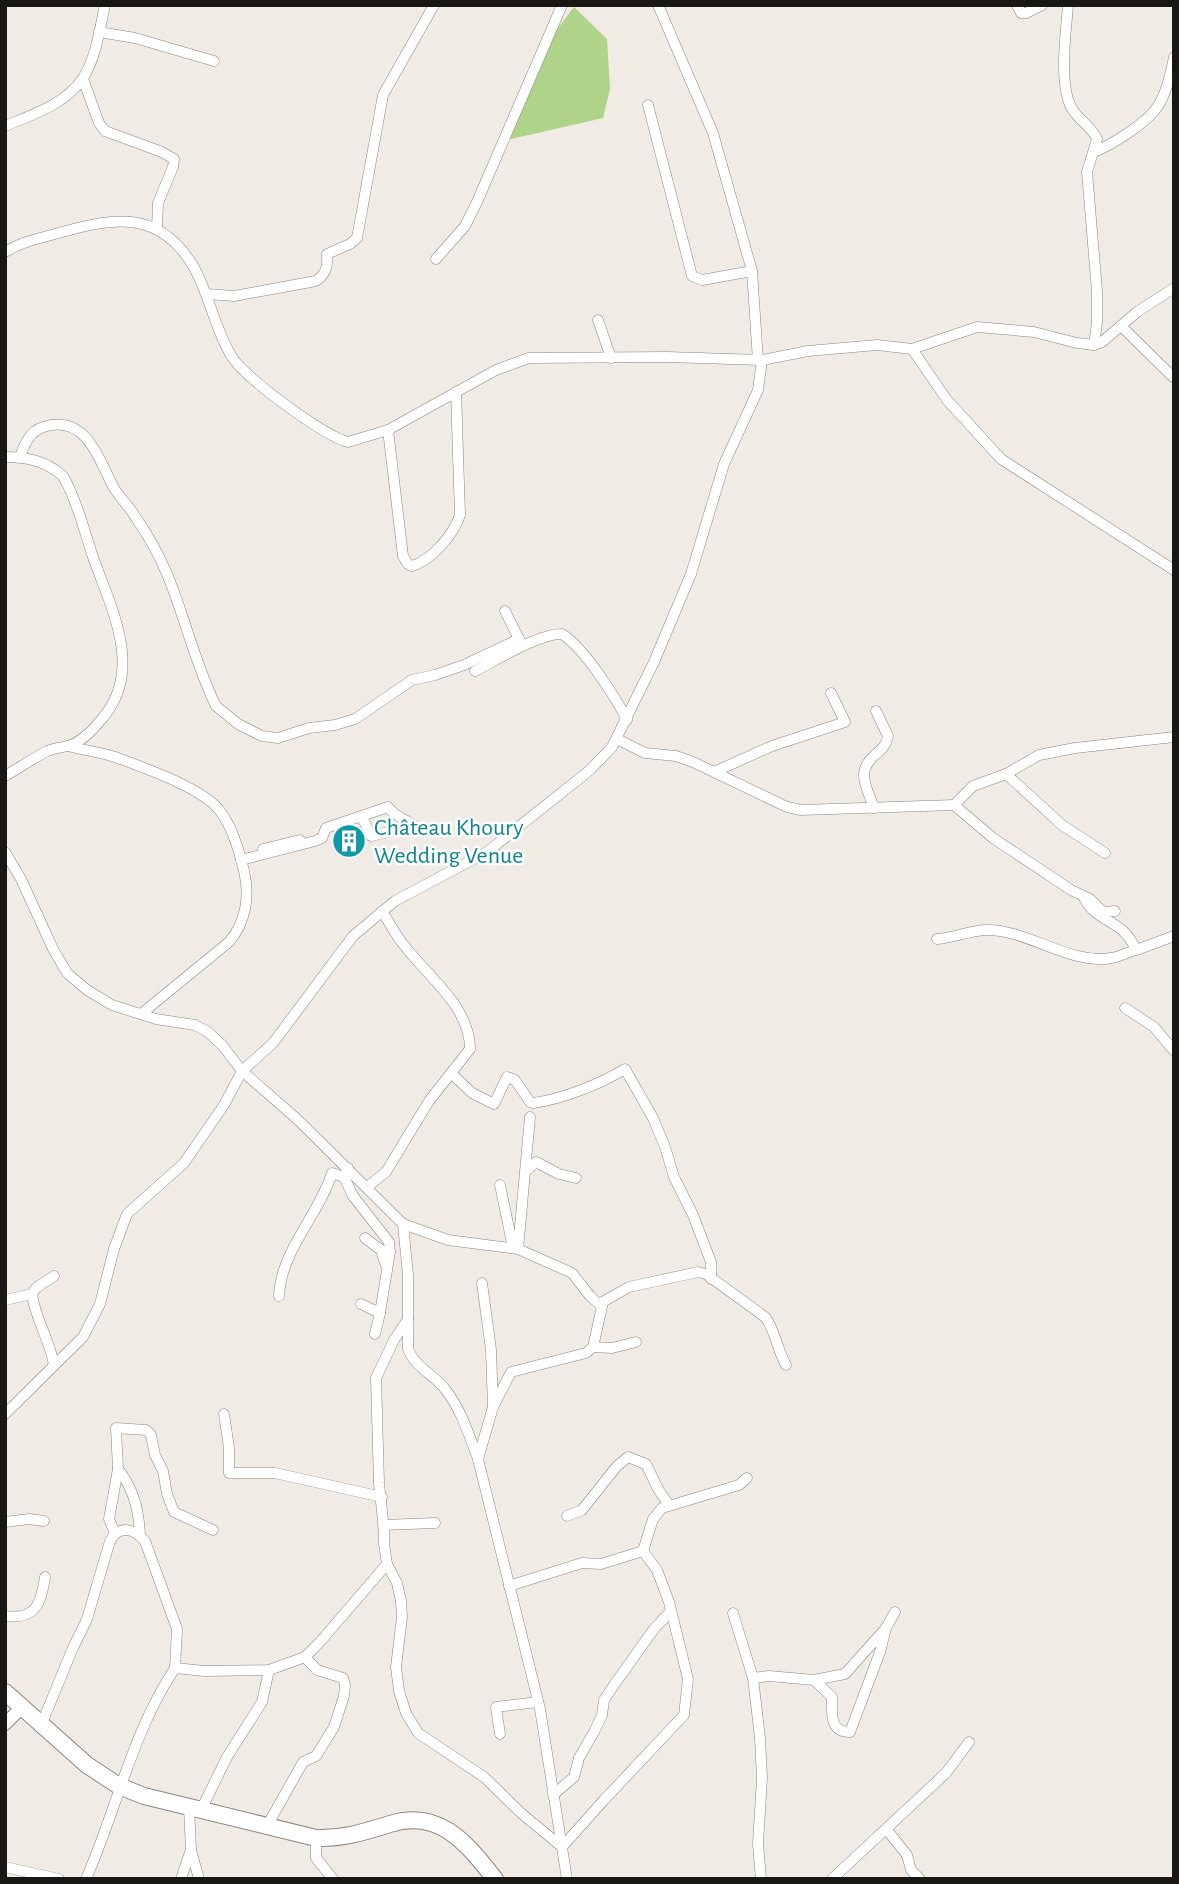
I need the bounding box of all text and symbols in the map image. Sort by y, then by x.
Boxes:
place label: Château Khoury Wedding Venue [374,816,523,868]
building icon: Château Khoury Wedding Venue [330,822,368,860]

